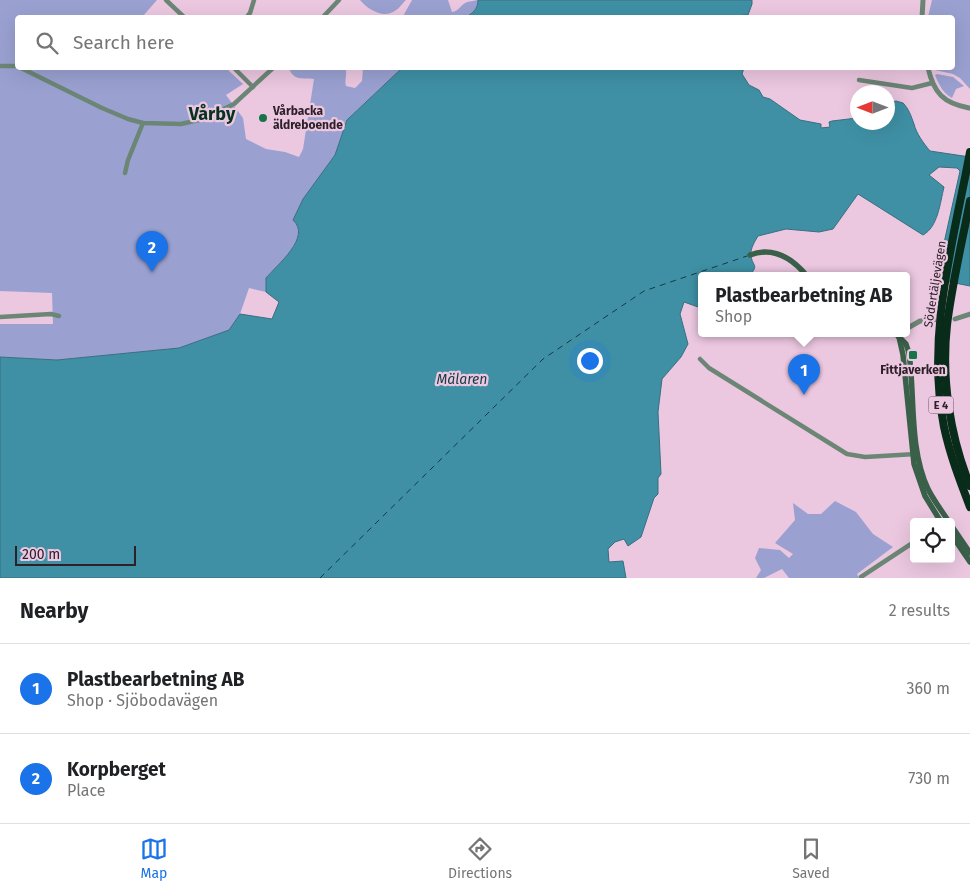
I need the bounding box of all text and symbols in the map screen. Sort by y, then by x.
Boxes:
search box [15,15,955,70]
icon: search [33,29,61,57]
text: Search here [73,31,174,54]
north arrow [850,85,895,130]
district label: Vårby [188,103,236,125]
place label: Vårbacka äldreboende [272,104,343,132]
marker: Vårbacka äldreboende [257,112,269,124]
pin: 2 [136,231,168,272]
street label: Södertäljevägen [921,240,949,328]
popup [698,272,910,337]
text: Plastbearbetning AB [715,284,893,307]
text: Shop [715,307,752,326]
your location [577,348,603,374]
marker: Fittjaverken [907,349,919,361]
pin: 1 [788,354,820,395]
place label: Fittjaverken [880,363,946,377]
water label: Mälaren [437,371,487,388]
road number: E 4 [928,396,954,414]
map controls [910,518,955,563]
button: locate [910,518,955,563]
scale bar [15,543,136,566]
text: 200 m [22,546,60,563]
text: Nearby [20,598,88,624]
text: 2 results [889,601,950,620]
text: Plastbearbetning AB [67,668,245,691]
text: 1 [32,679,40,698]
text: 360 m [907,679,950,698]
text: Shop · Sjöbodavägen [67,691,218,710]
text: Korpberget [67,758,166,781]
text: 2 [32,769,40,788]
text: 730 m [908,769,950,788]
text: Place [67,781,106,800]
tab: Map [140,835,168,882]
tab: Directions [448,835,512,882]
tab: Saved [792,835,830,882]

